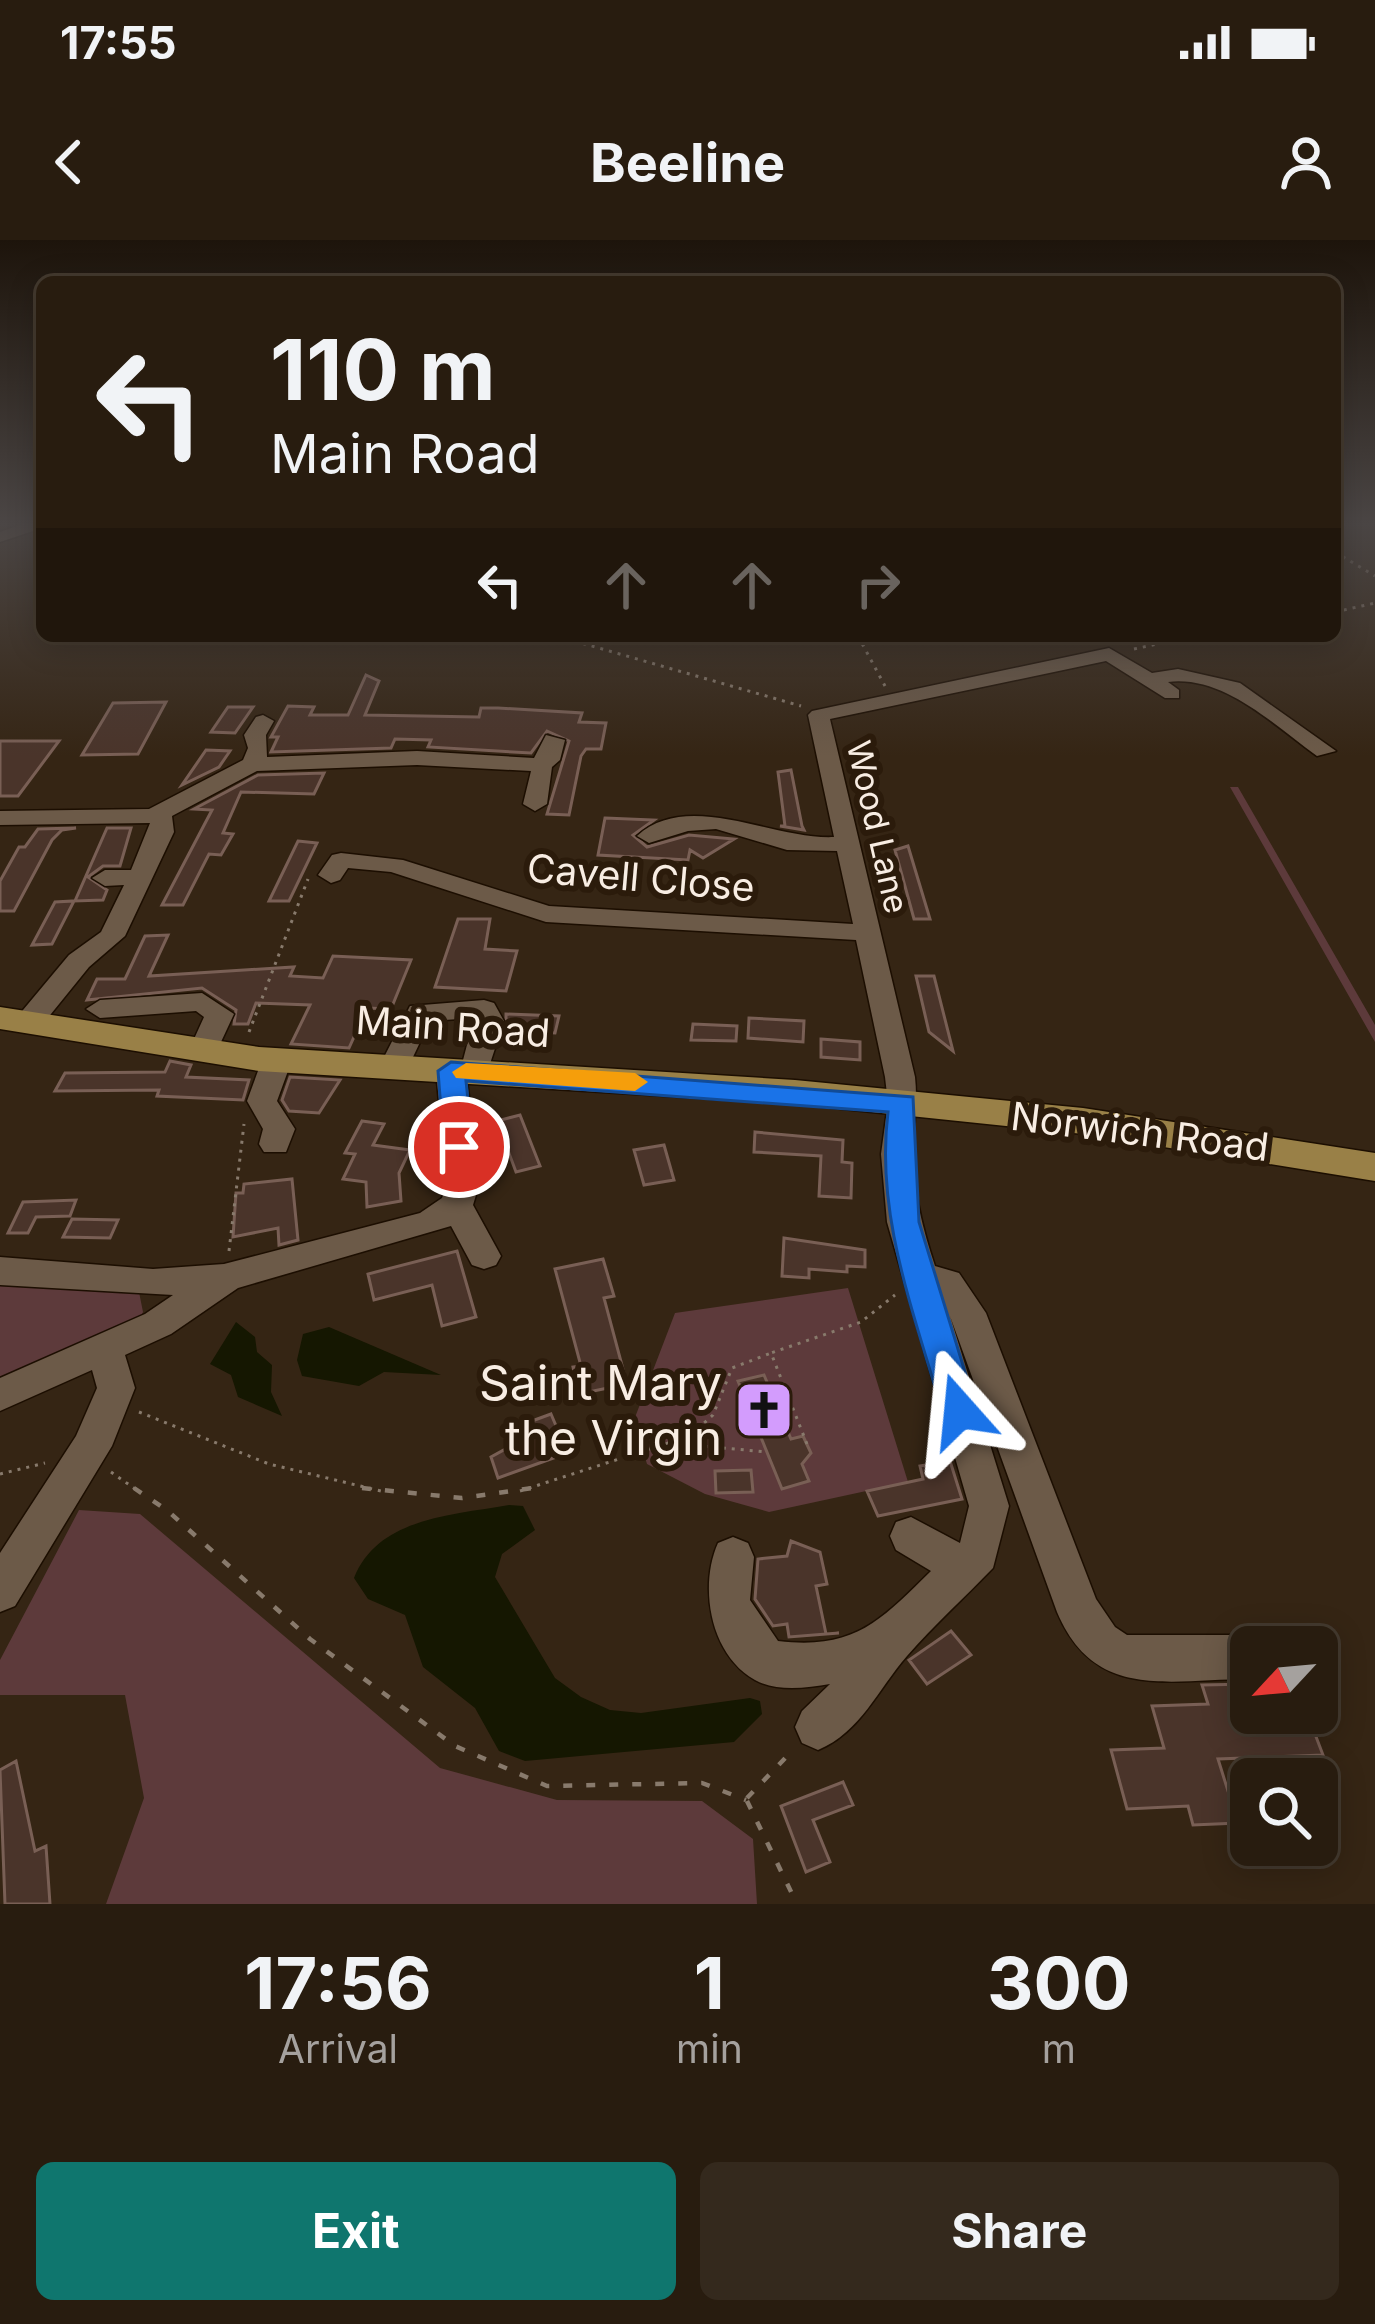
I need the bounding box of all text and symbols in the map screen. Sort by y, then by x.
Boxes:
text: 17:55 [60,15,177,70]
icon: back [36,129,102,195]
icon: person [1273,129,1339,195]
text: Beeline [590,130,785,195]
text: 110 m [270,319,496,420]
icon: left [72,324,228,480]
text: Main Road [270,421,540,486]
icon: left [467,552,533,618]
icon: ahead [593,552,659,618]
icon: ahead [719,552,785,618]
icon: right [845,552,911,618]
street label: Wood Lane [839,737,917,917]
street label: Cavell Close [525,844,757,910]
street label: Main Road [354,996,552,1056]
street label: Norwich Road [1008,1092,1272,1170]
pin [408,1096,510,1198]
icon: arrive [426,1114,492,1180]
position arrow [897,1348,1023,1474]
place label: Saint Mary the Virgin [479,1353,722,1467]
church icon: Saint Mary the Virgin [733,1379,795,1441]
north arrow [1230,1626,1338,1734]
map controls [1230,1626,1338,1866]
button: search [1230,1758,1338,1866]
text: 17:56 [244,1939,432,2026]
text: 1 [694,1939,725,2026]
text: 300 [987,1939,1131,2026]
text: Arrival [278,2025,398,2072]
text: min [676,2025,743,2072]
text: m [1042,2025,1076,2072]
button: Exit [36,2162,676,2300]
button: Share [700,2162,1339,2300]

